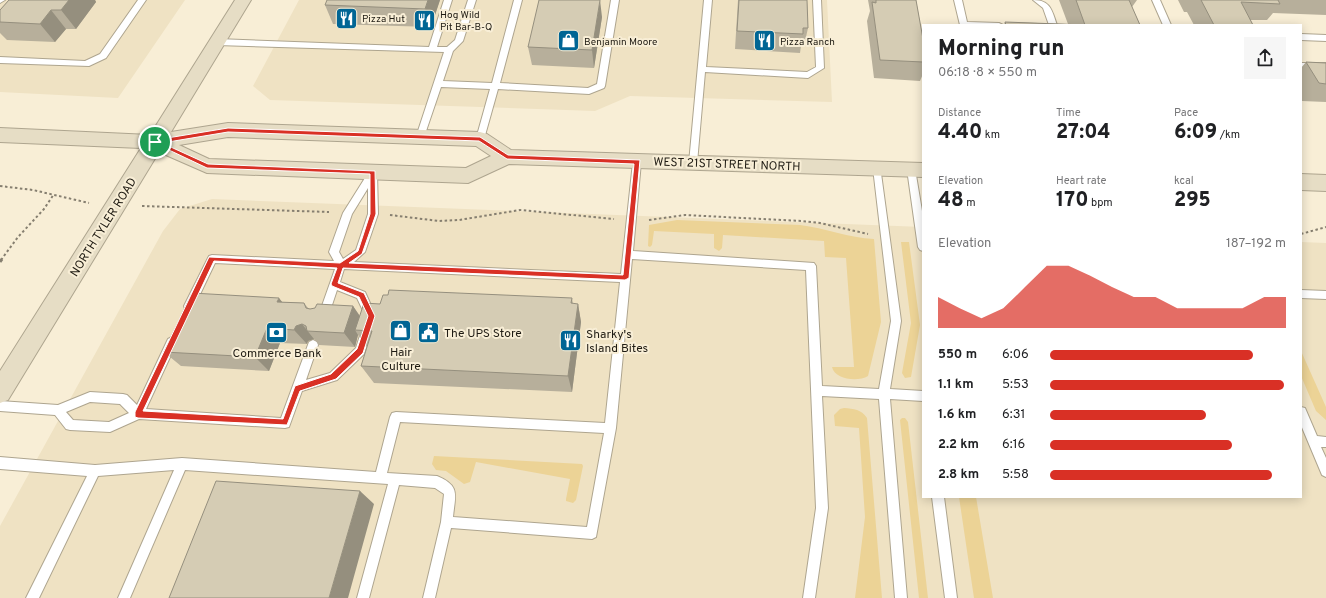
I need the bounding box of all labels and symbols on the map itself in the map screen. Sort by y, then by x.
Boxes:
restaurant icon: Pizza Hut [334,5,360,31]
restaurant icon: Hog Wild Pit Bar-B-Q [411,7,437,33]
place label: Hog Wild Pit Bar-B-Q [440,9,492,34]
place label: Pizza Hut [362,13,405,26]
shop icon: Benjamin Moore [555,28,581,54]
restaurant icon: Pizza Ranch [752,28,778,54]
place label: Benjamin Moore [584,36,657,49]
place label: Pizza Ranch [780,36,835,49]
pin [138,125,172,159]
street label: WEST 21ST STREET NORTH [653,154,801,176]
street label: NORTH TYLER ROAD [67,175,141,280]
shop icon: Hair Culture [388,318,414,344]
bank icon: Commerce Bank [264,319,290,345]
public building icon: The UPS Store [416,320,442,346]
place label: The UPS Store [444,326,522,342]
place label: Sharky's Island Bites [586,327,648,357]
restaurant icon: Sharky's Island Bites [557,328,583,354]
place label: Hair Culture [381,345,421,375]
place label: Commerce Bank [232,346,322,362]

